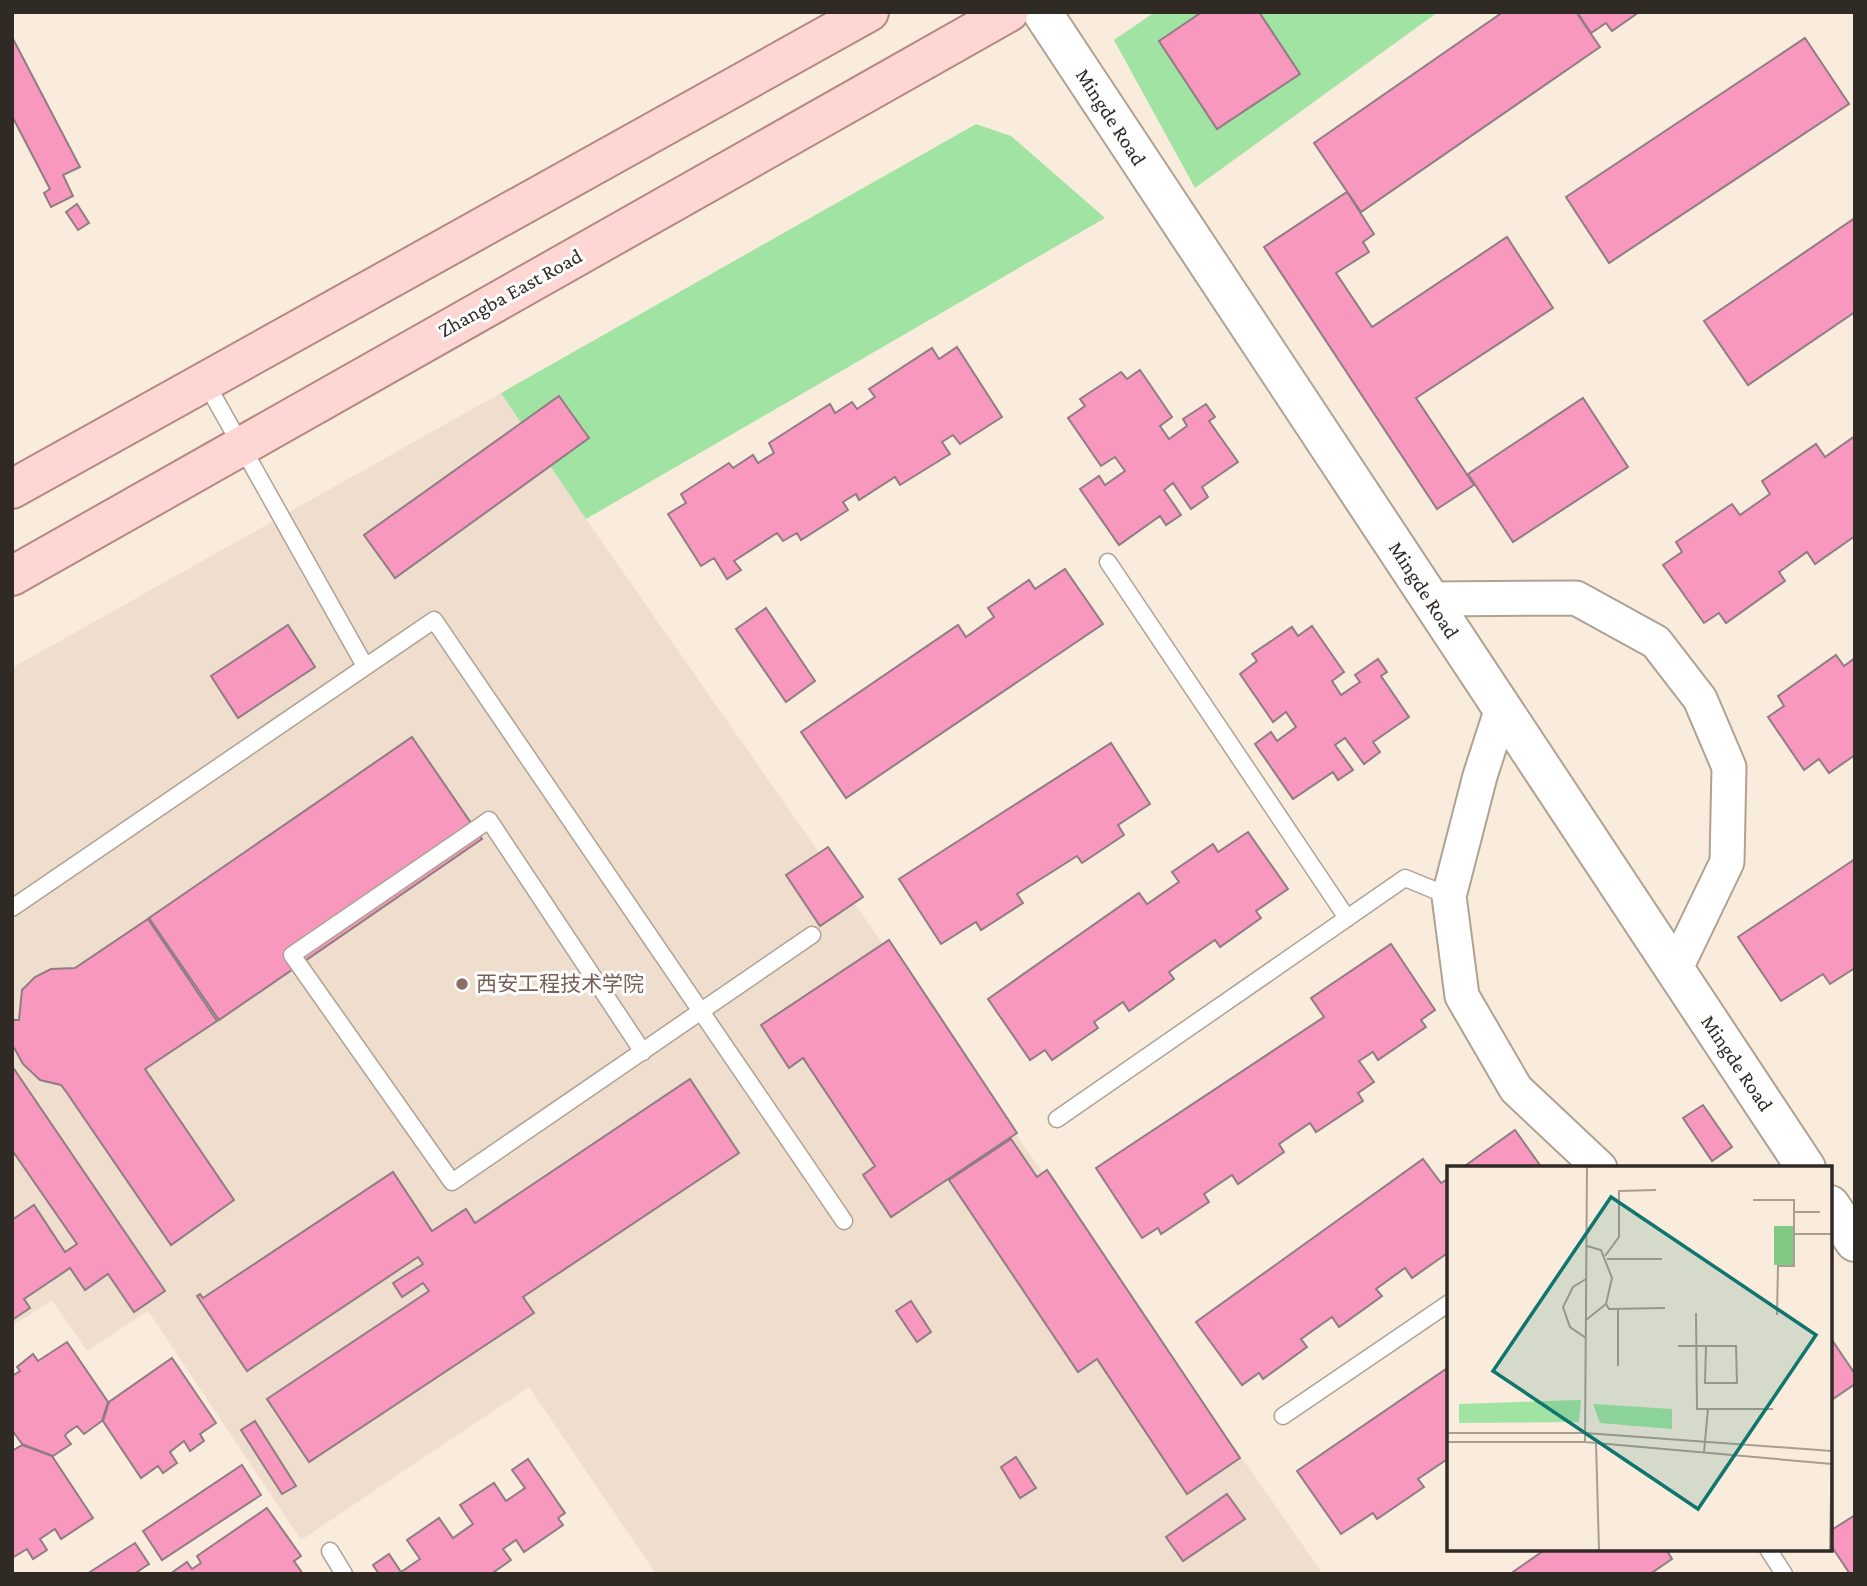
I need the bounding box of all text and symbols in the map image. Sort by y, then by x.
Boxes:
street label: Mingde Road [1071,64,1151,170]
street label: Zhangba East Road [434,244,586,342]
street label: Mingde Road [1384,537,1464,643]
place label: 西安工程技术学院 [476,972,644,996]
marker: 西安工程技术学院 [454,976,470,992]
street label: Mingde Road [1696,1010,1778,1116]
inset map [1447,1166,1832,1551]

